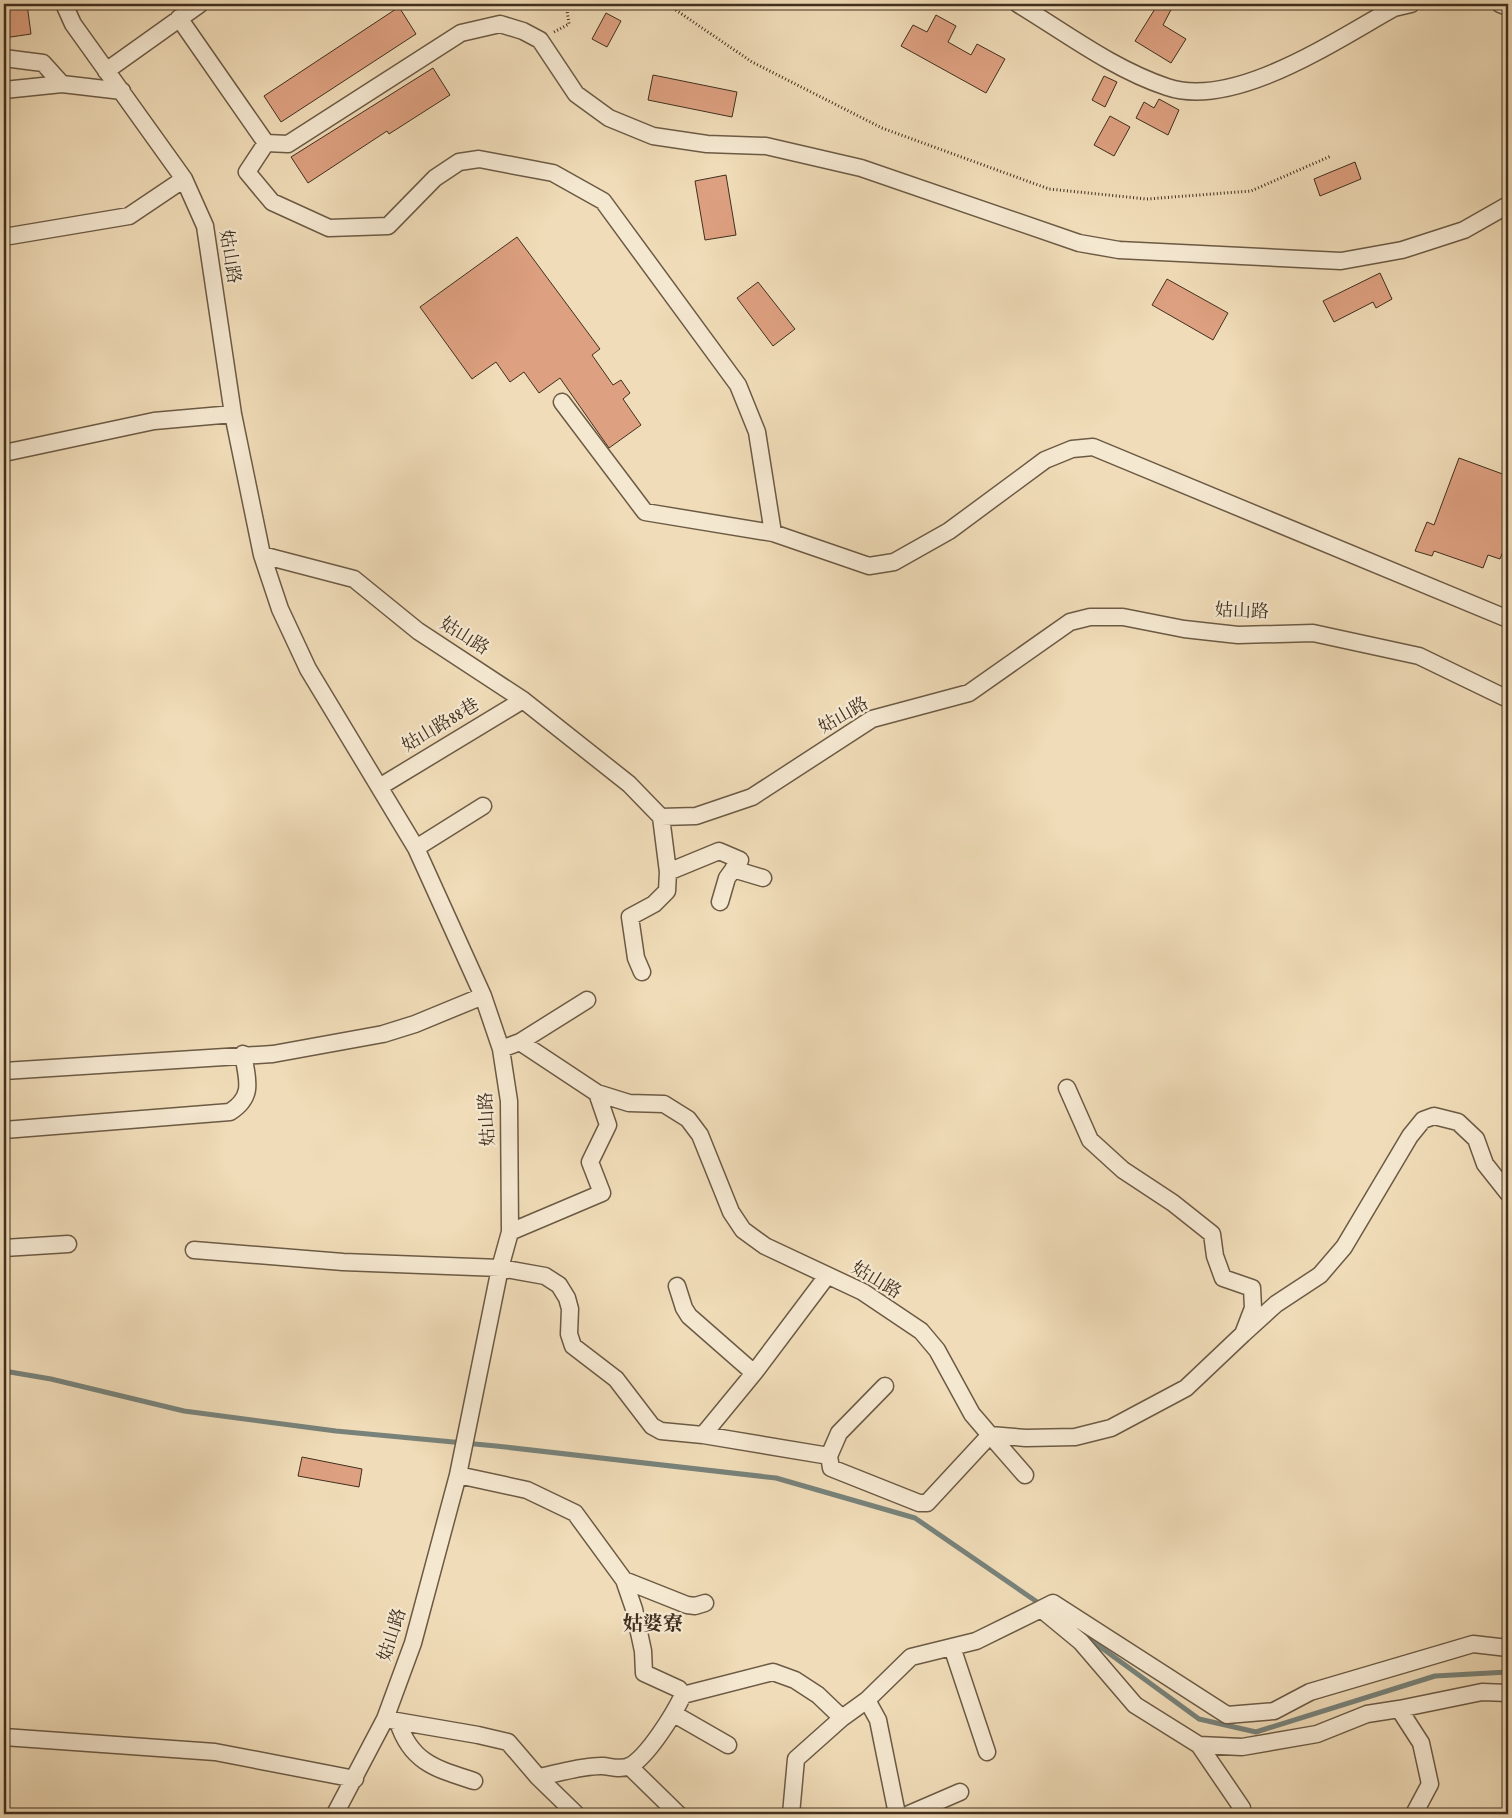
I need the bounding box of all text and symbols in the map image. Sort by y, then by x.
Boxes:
street label: 姑山路 [213,229,245,285]
street label: 姑山路 [1215,600,1269,624]
street label: 姑山路 [435,613,493,661]
street label: 姑山路 [815,693,873,739]
street label: 姑山路88巷 [398,694,484,758]
street label: 姑山路 [475,1091,501,1147]
street label: 姑山路 [847,1257,905,1305]
street label: 姑山路 [374,1606,412,1664]
district label: 姑婆寮 [623,1612,683,1637]

